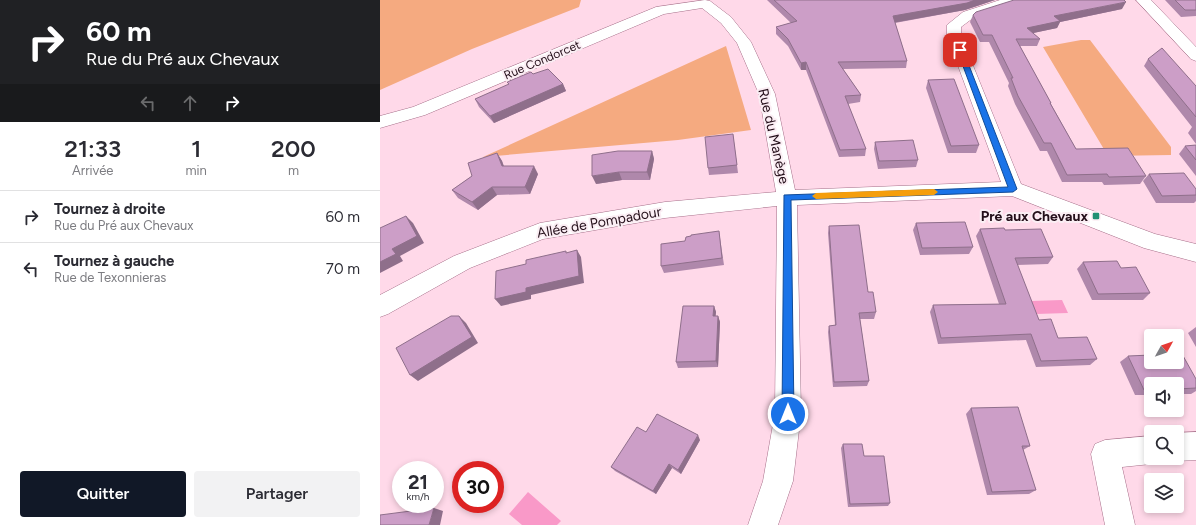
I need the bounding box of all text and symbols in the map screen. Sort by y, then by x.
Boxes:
text: 60 m [86,14,151,48]
icon: right [20,16,72,68]
pin [943,33,977,67]
street label: Rue Condorcet [502,37,583,82]
icon: arrive [949,39,971,61]
text: Rue du Pré aux Chevaux [86,48,279,70]
street label: Rue du Manège [754,87,793,186]
icon: left [137,92,159,114]
icon: ahead [179,92,201,114]
icon: right [221,92,243,114]
text: 21:33 [64,134,121,163]
text: 1 [191,134,201,163]
text: 200 [271,134,316,163]
text: Arrivée [72,163,113,178]
text: min [185,163,207,178]
text: m [288,163,299,178]
text: Tournez à droite [54,200,165,218]
street label: Allée de Pompadour [536,203,663,242]
icon: right [20,206,42,228]
text: 60 m [325,208,360,226]
place label: Pré aux Chevaux [981,208,1088,225]
marker: Pré aux Chevaux [1091,211,1101,221]
text: Rue du Pré aux Chevaux [54,218,193,233]
text: Tournez à gauche [54,252,174,270]
icon: left [20,258,42,280]
text: 70 m [326,260,360,278]
text: Rue de Texonnieras [54,270,166,285]
north arrow [1144,329,1184,369]
map controls [1144,329,1184,513]
button: sound [1144,377,1184,417]
position arrow [767,393,809,435]
button: search [1144,425,1184,465]
speed limit sign: 30 [452,461,504,513]
text: 21 [408,470,428,494]
button: Quitter [20,471,186,517]
button: Partager [194,471,360,517]
button: layers [1144,473,1184,513]
text: km/h [407,490,429,503]

